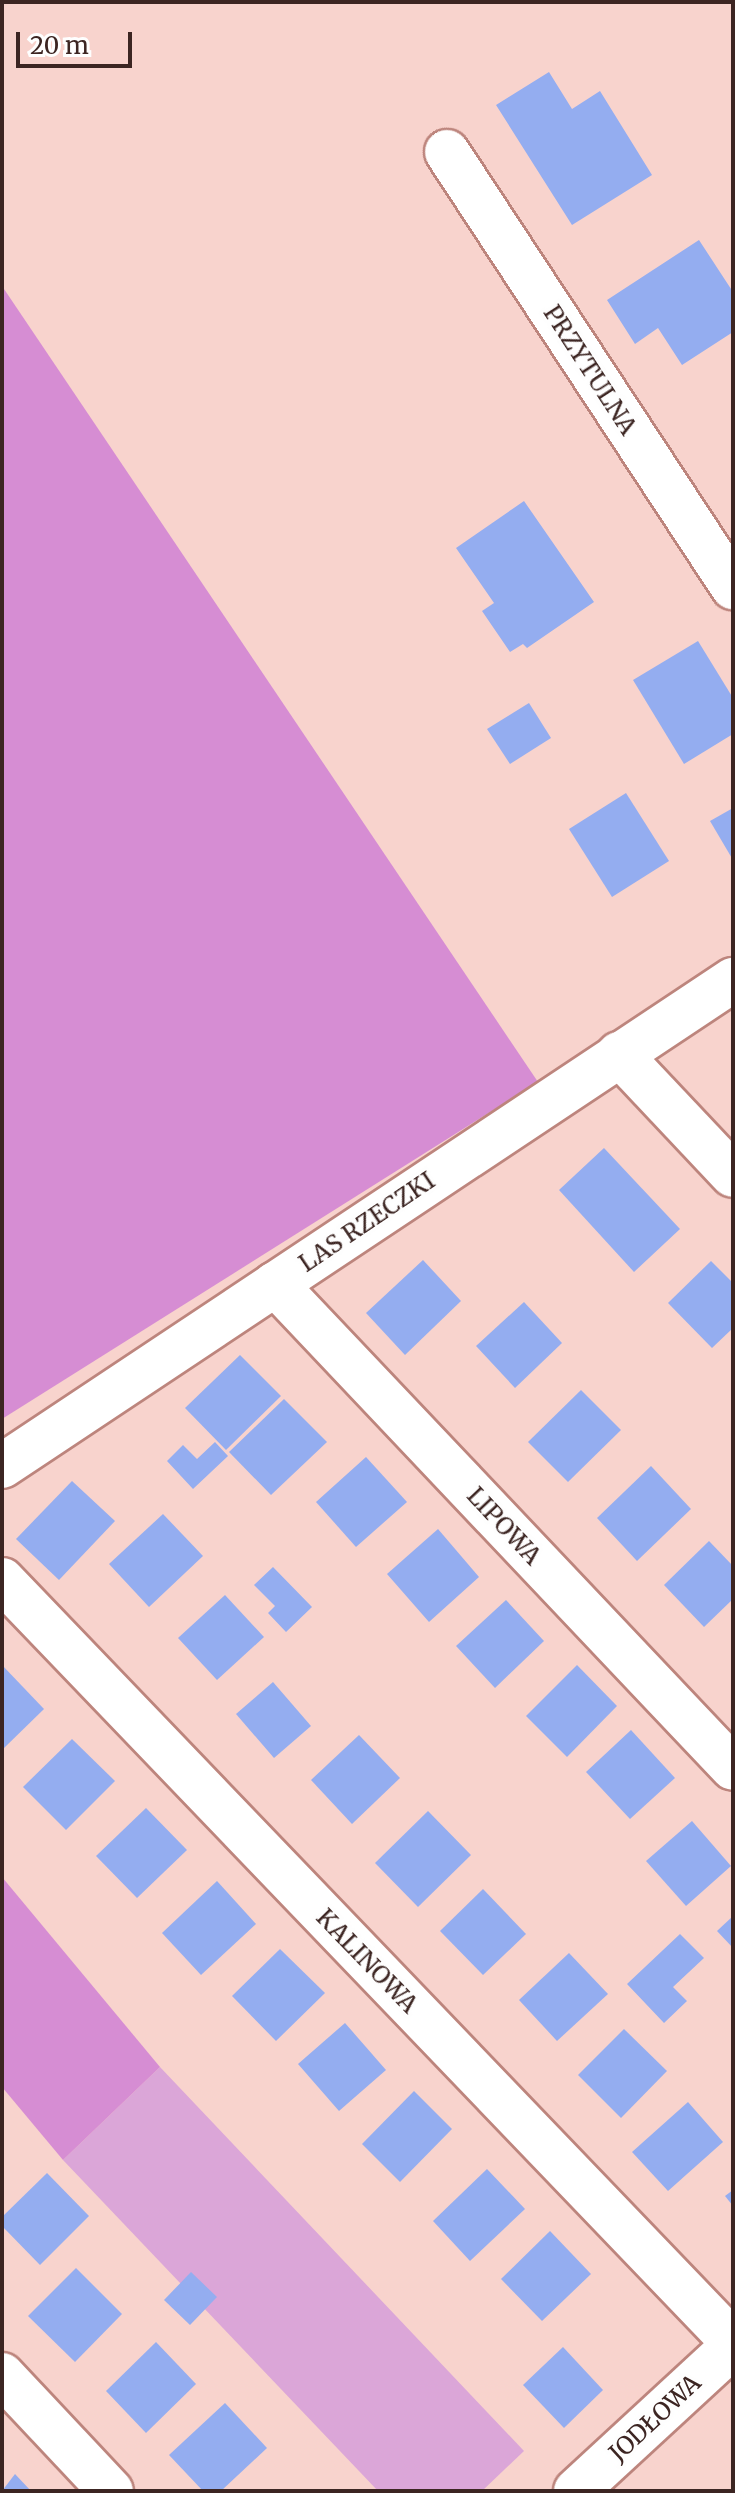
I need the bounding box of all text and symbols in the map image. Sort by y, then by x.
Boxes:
scale bar [20,16,136,66]
text: 20 m [30,30,89,61]
street label: PRZYTULNA [537,300,643,440]
street label: LAS RZECZKI [294,1166,440,1278]
street label: LIPOWA [461,1481,547,1571]
street label: KALINOWA [310,1903,424,2019]
street label: JODŁOWA [603,2369,707,2467]

